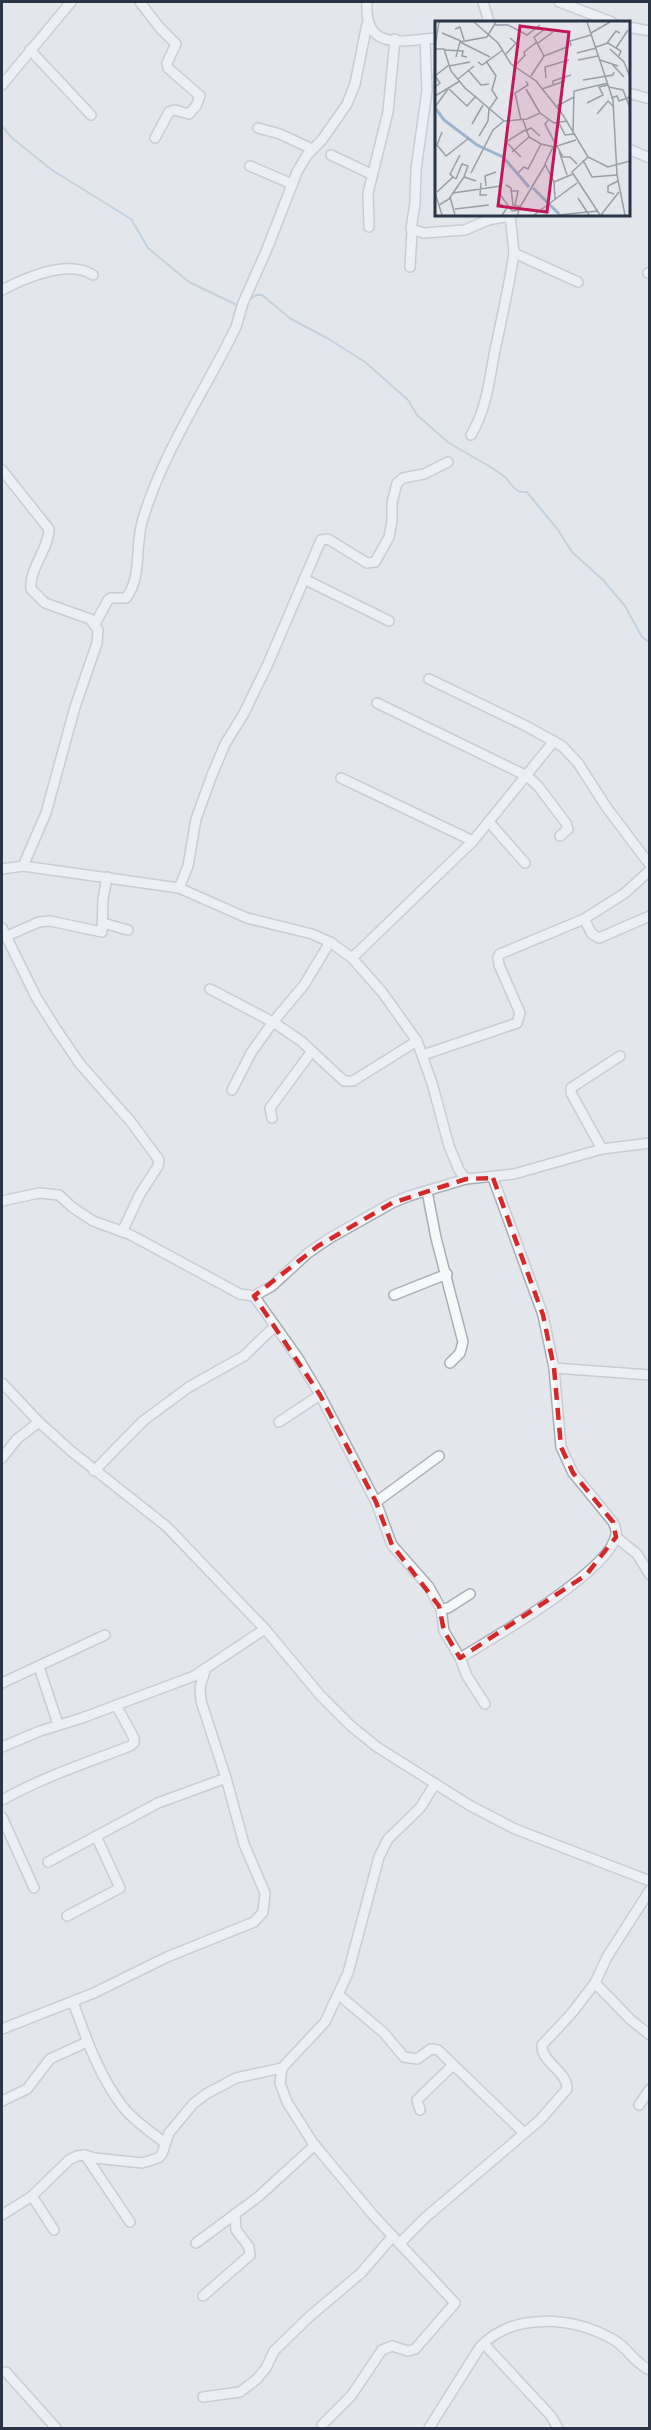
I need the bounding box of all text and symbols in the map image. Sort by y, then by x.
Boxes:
inset map [435,21,630,216]

